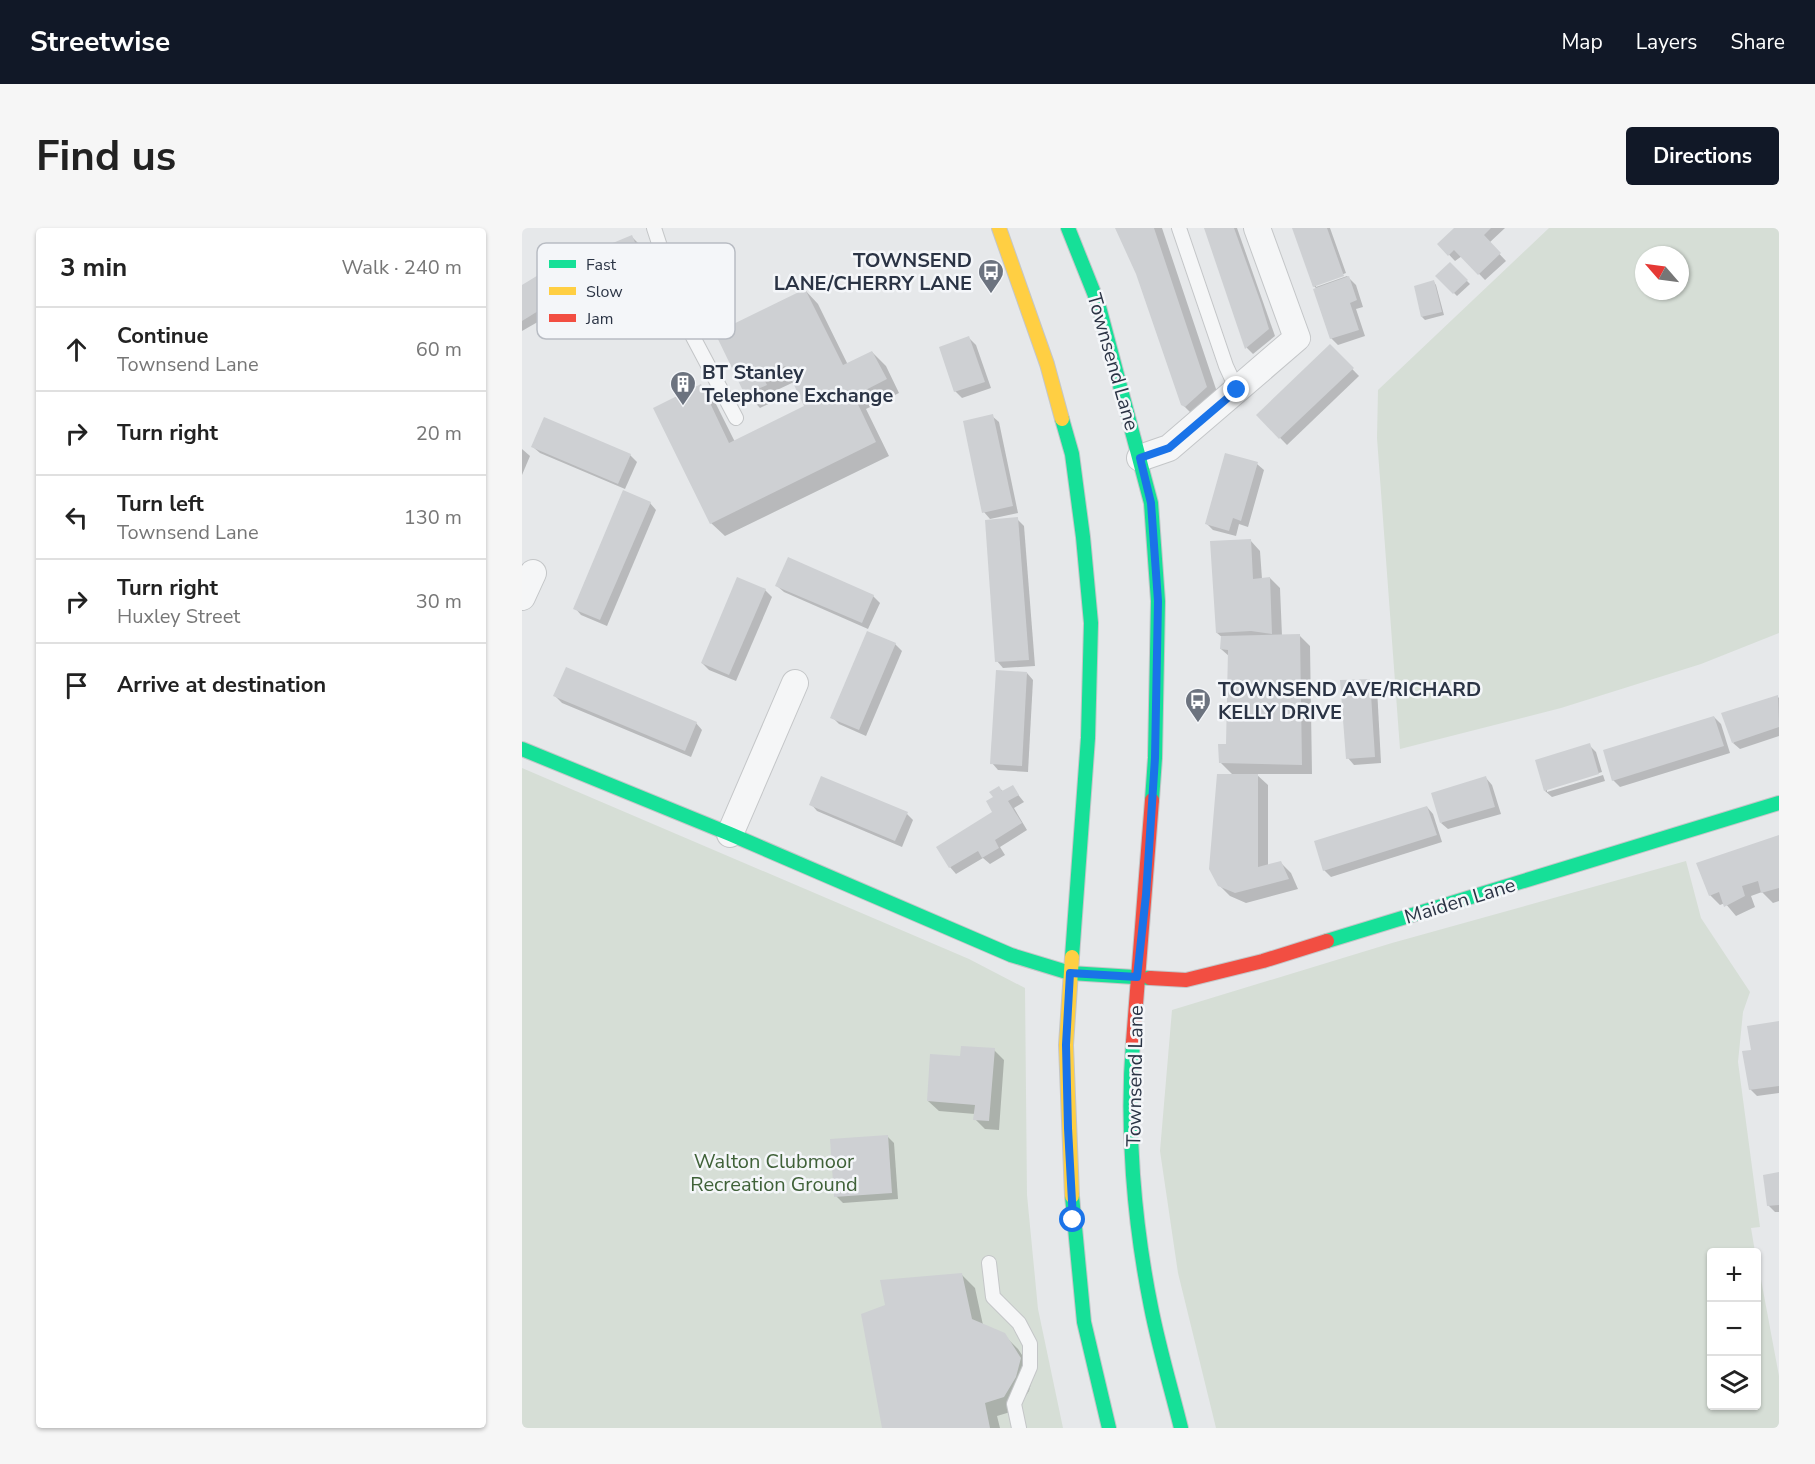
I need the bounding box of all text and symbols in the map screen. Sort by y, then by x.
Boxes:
text: Streetwise [30,23,170,61]
text: Map [1561,28,1603,56]
text: Layers [1636,28,1697,56]
text: Share [1730,28,1785,56]
button: Directions [1626,127,1779,185]
text: Find us [36,128,176,185]
legend [537,243,735,339]
north arrow [1635,246,1689,300]
place label: TOWNSEND LANE/CHERRY LANE [774,247,972,297]
text: 3 min [60,250,127,285]
text: Walk · 240 m [342,254,462,281]
text: Fast [586,254,617,276]
bus stop icon: TOWNSEND LANE/CHERRY LANE [976,257,1006,295]
text: Slow [586,281,623,303]
street label: Townsend Lane [1081,290,1145,434]
text: Jam [585,308,613,330]
text: Continue [117,321,208,351]
icon: ahead [60,333,93,366]
text: 60 m [416,336,462,363]
text: Townsend Lane [117,351,259,378]
place label: BT Stanley Telephone Exchange [702,359,893,409]
building icon: BT Stanley Telephone Exchange [668,369,698,407]
route end [1223,376,1249,402]
icon: right [60,417,93,450]
text: Turn right [117,418,218,448]
text: 20 m [416,420,462,447]
text: Turn left [117,489,204,519]
icon: left [60,501,93,534]
text: 130 m [404,504,462,531]
text: Townsend Lane [117,519,259,546]
text: Turn right [117,573,218,603]
icon: right [60,585,93,618]
text: 30 m [416,588,462,615]
text: Huxley Street [117,603,240,630]
icon: arrive [60,669,93,702]
text: Arrive at destination [117,670,326,700]
place label: TOWNSEND AVE/RICHARD KELLY DRIVE [1218,676,1481,726]
bus stop icon: TOWNSEND AVE/RICHARD KELLY DRIVE [1183,686,1213,724]
street label: Maiden Lane [1401,871,1519,931]
street label: Townsend Lane [1120,1005,1150,1147]
park label: Walton Clubmoor Recreation Ground [690,1148,858,1198]
route start [1059,1206,1085,1232]
map controls [1707,1248,1761,1410]
button: + [1707,1248,1761,1302]
button: − [1707,1302,1761,1356]
button: layers [1707,1356,1761,1410]

